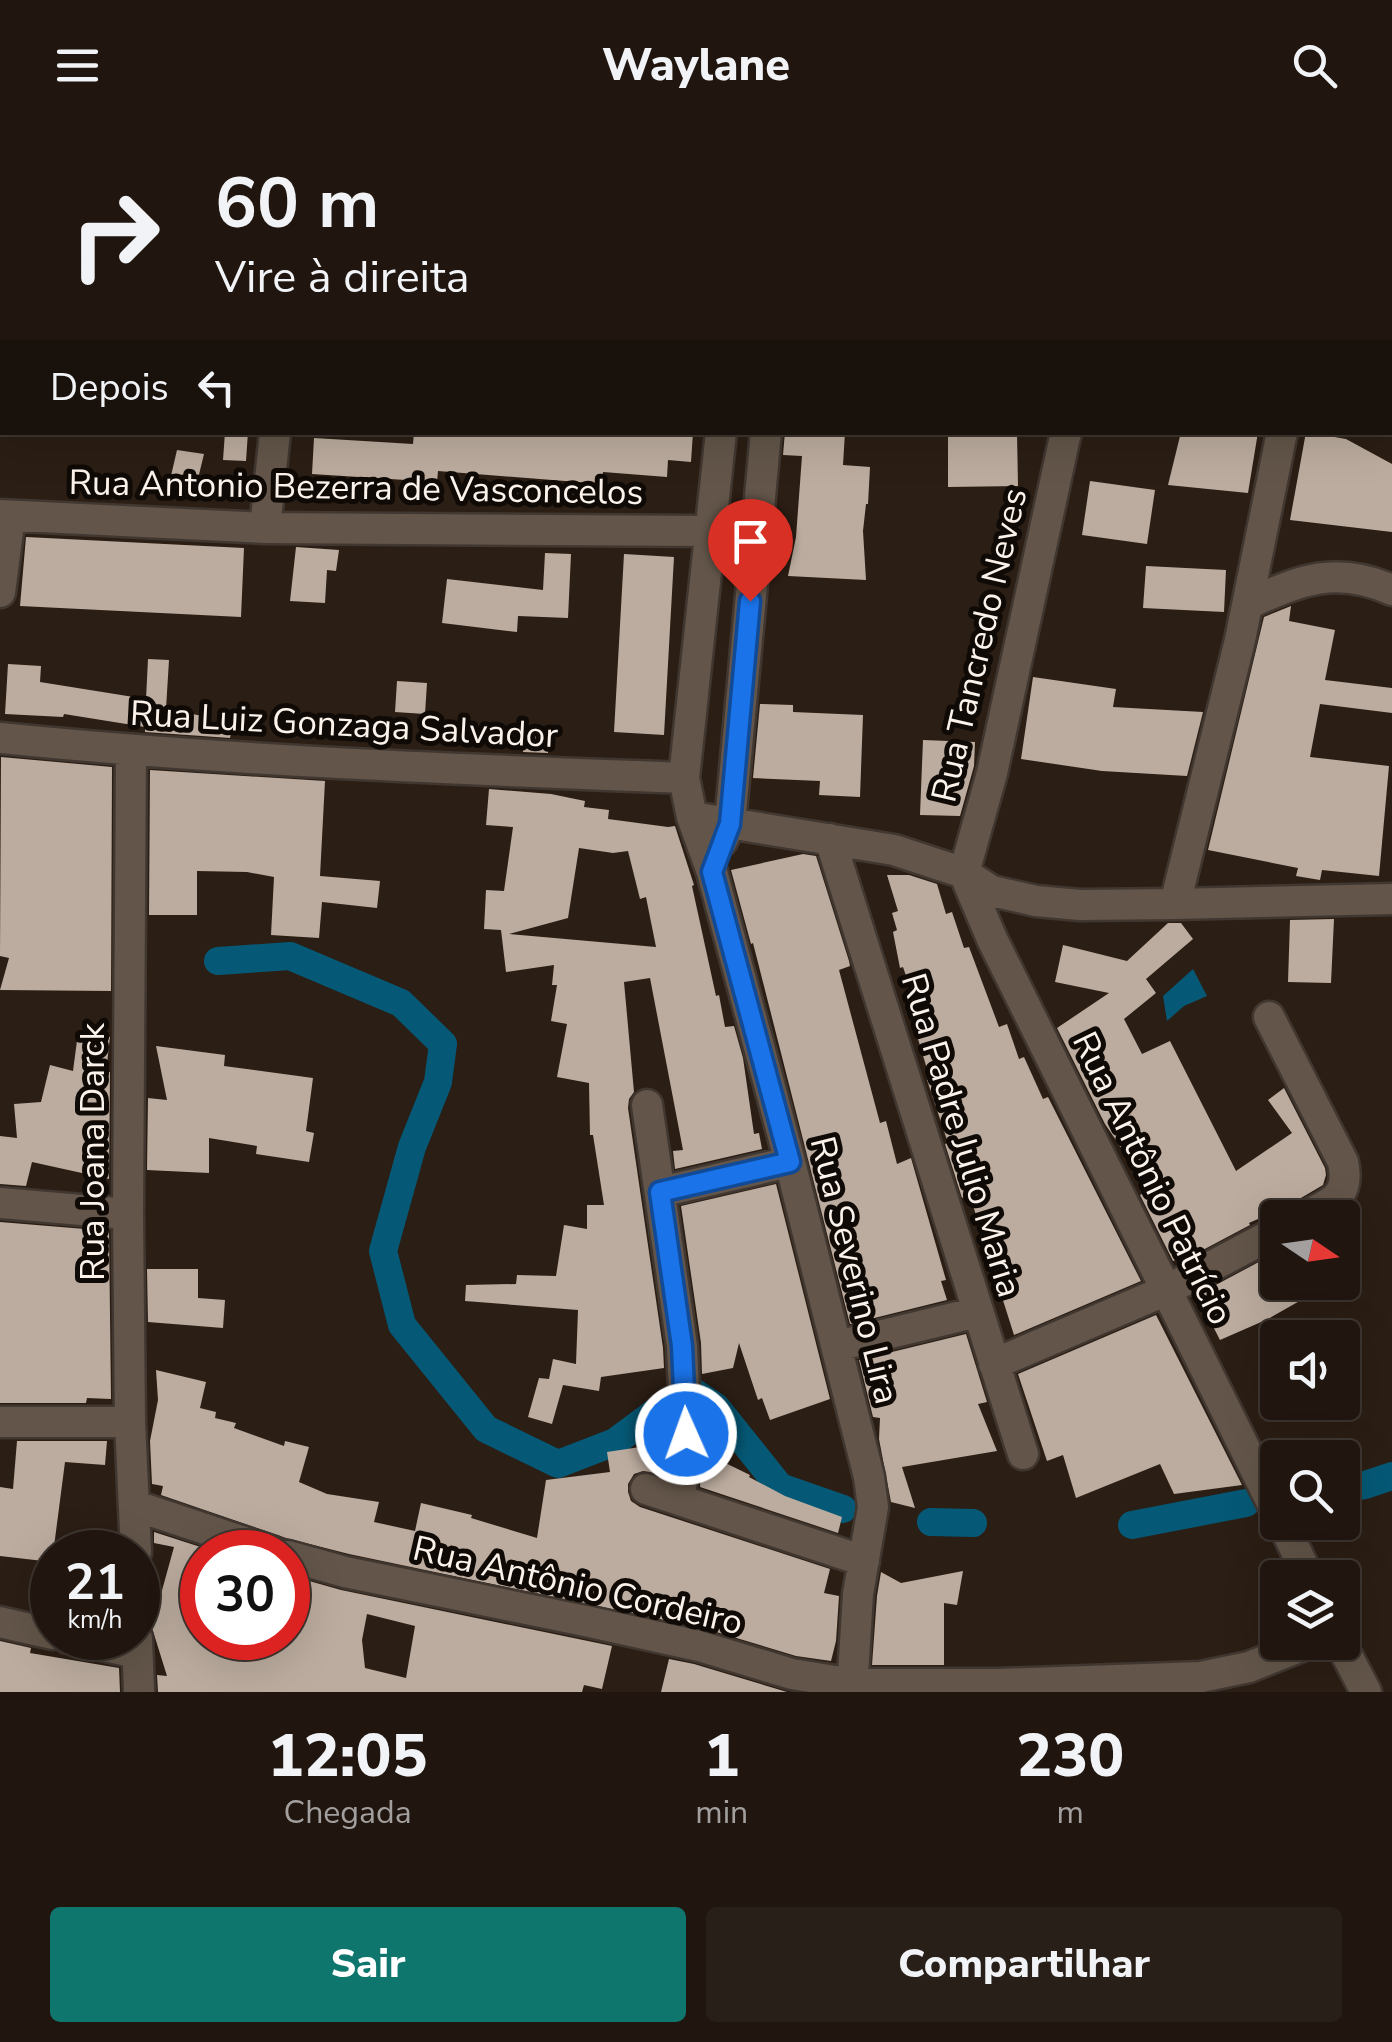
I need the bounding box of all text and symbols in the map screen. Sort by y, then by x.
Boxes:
text: Waylane [602,35,790,96]
icon: menu [50,38,105,93]
icon: search [1287,38,1342,93]
text: 60 m [215,156,379,252]
icon: right [50,170,180,300]
text: Vire à direita [215,247,470,308]
icon: left [189,360,244,415]
text: Depois [50,362,169,413]
street label: Rua Antonio Bezerra de Vasconcelos [68,459,644,516]
street label: Rua Tancredo Neves [920,483,1038,807]
pin [708,499,793,602]
icon: arrive [723,514,778,569]
street label: Rua Luiz Gonzaga Salvador [129,690,560,759]
street label: Rua Padre Julio Maria [890,967,1033,1303]
street label: Rua Joana Darck [69,1023,116,1281]
street label: Rua Antônio Patrício [1061,1024,1244,1333]
street label: Rua Severino Lira [799,1132,910,1409]
north arrow [1260,1200,1360,1300]
map controls [1260,1200,1360,1660]
button: sound [1260,1320,1360,1420]
position arrow [634,1382,738,1486]
button: search [1260,1440,1360,1540]
street label: Rua Antônio Cordeiro [408,1525,747,1646]
speed limit sign: 30 [180,1530,310,1660]
text: 21 [65,1548,125,1617]
button: layers [1260,1560,1360,1660]
text: km/h [67,1603,123,1637]
text: 12:05 [268,1715,427,1797]
text: 1 [704,1715,740,1797]
text: 230 [1016,1715,1124,1797]
text: Chegada [284,1791,412,1834]
text: min [695,1791,748,1834]
text: m [1056,1791,1084,1834]
button: Sair [50,1907,686,2022]
button: Compartilhar [706,1907,1342,2022]

